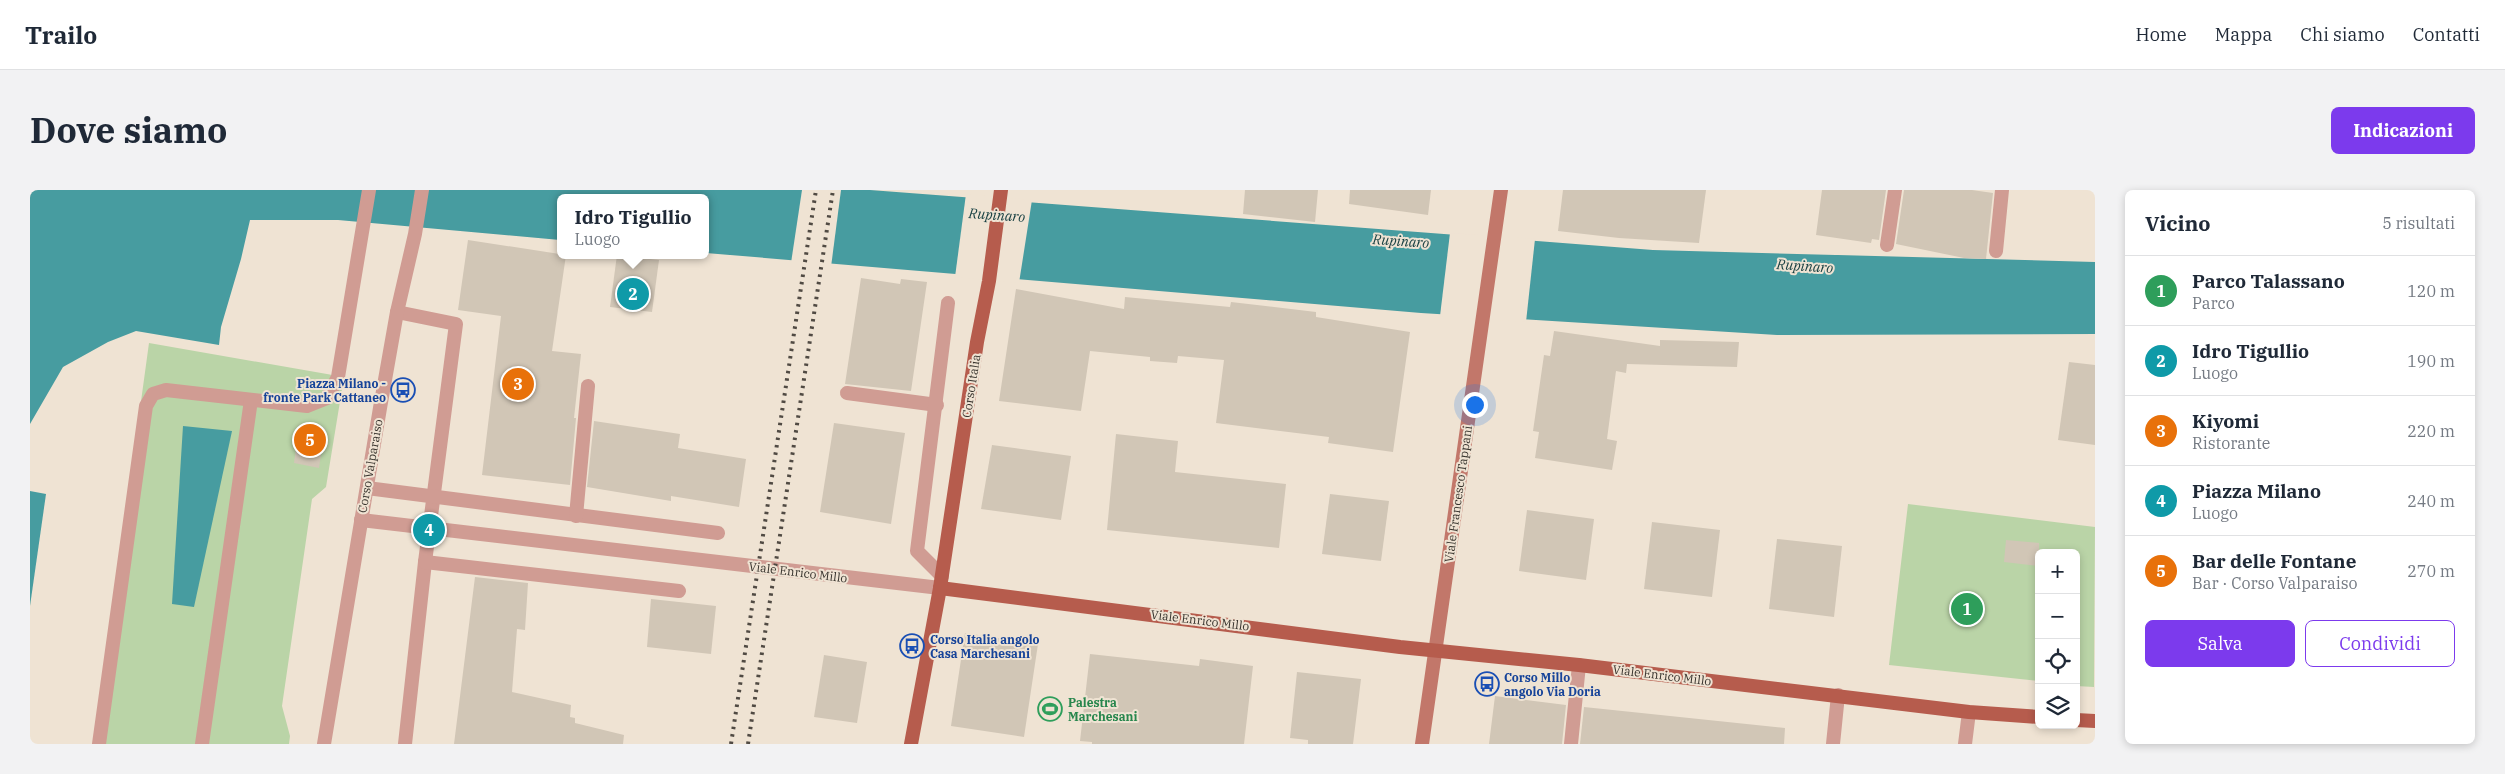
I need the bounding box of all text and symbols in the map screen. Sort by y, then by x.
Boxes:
text: Trailo [25,19,97,51]
text: Home [2136,23,2187,46]
text: Mappa [2215,23,2272,46]
text: Chi siamo [2300,23,2385,46]
text: Contatti [2413,23,2480,46]
text: Dove siamo [30,107,227,153]
button: Indicazioni [2331,107,2475,154]
popup [557,194,709,259]
water label: Rupinaro [967,204,1026,226]
text: Idro Tigullio [574,205,692,229]
text: Vicino [2145,209,2211,237]
text: 5 risultati [2382,213,2455,233]
text: Luogo [574,229,620,249]
water label: Rupinaro [1371,230,1430,252]
water label: Rupinaro [1775,255,1834,277]
text: Parco Talassano [2192,269,2345,293]
pin: 2 [617,275,649,313]
text: 1 [2156,281,2166,301]
text: 120 m [2407,281,2455,301]
text: Parco [2192,293,2235,313]
text: Idro Tigullio [2192,339,2309,363]
text: 2 [2156,351,2166,371]
text: 190 m [2407,351,2455,371]
street label: Corso Italia [959,353,983,419]
text: Luogo [2192,363,2238,383]
pin: 3 [502,365,534,403]
place label: Piazza Milano - fronte Park Cattaneo [263,376,386,405]
bus stop icon: Piazza Milano - fronte Park Cattaneo [390,377,416,403]
your location [1462,392,1488,418]
text: Kiyomi [2192,409,2259,433]
street label: Corso Valparaiso [354,418,386,514]
pin: 5 [294,421,326,459]
text: 3 [2156,421,2166,441]
text: 220 m [2407,421,2455,441]
street label: Viale Francesco Tappani [1441,424,1475,564]
text: Ristorante [2192,433,2270,453]
text: Piazza Milano [2192,479,2321,503]
text: 4 [2156,491,2166,511]
text: 240 m [2407,491,2455,511]
text: Luogo [2192,503,2238,523]
pin: 4 [413,511,445,549]
map controls [2035,549,2080,729]
button: + [2035,549,2080,594]
text: Bar delle Fontane [2192,549,2356,573]
street label: Viale Enrico Millo [748,559,848,586]
text: 5 [2156,561,2166,581]
text: 270 m [2407,561,2455,581]
text: Bar · Corso Valparaiso [2192,573,2358,593]
pin: 1 [1951,590,1983,628]
button: − [2035,594,2080,639]
street label: Viale Enrico Millo [1150,607,1250,634]
button: Salva [2145,620,2295,667]
button: Condividi [2305,620,2455,667]
place label: Corso Italia angolo Casa Marchesani [930,632,1040,661]
bus stop icon: Corso Italia angolo Casa Marchesani [899,633,925,659]
button: locate [2035,639,2080,684]
street label: Viale Enrico Millo [1612,662,1712,689]
place label: Corso Millo angolo Via Doria [1504,670,1601,699]
bus stop icon: Corso Millo angolo Via Doria [1474,671,1500,697]
button: layers [2035,684,2080,729]
place label: Palestra Marchesani [1068,695,1137,724]
sports icon: Palestra Marchesani [1037,696,1063,722]

